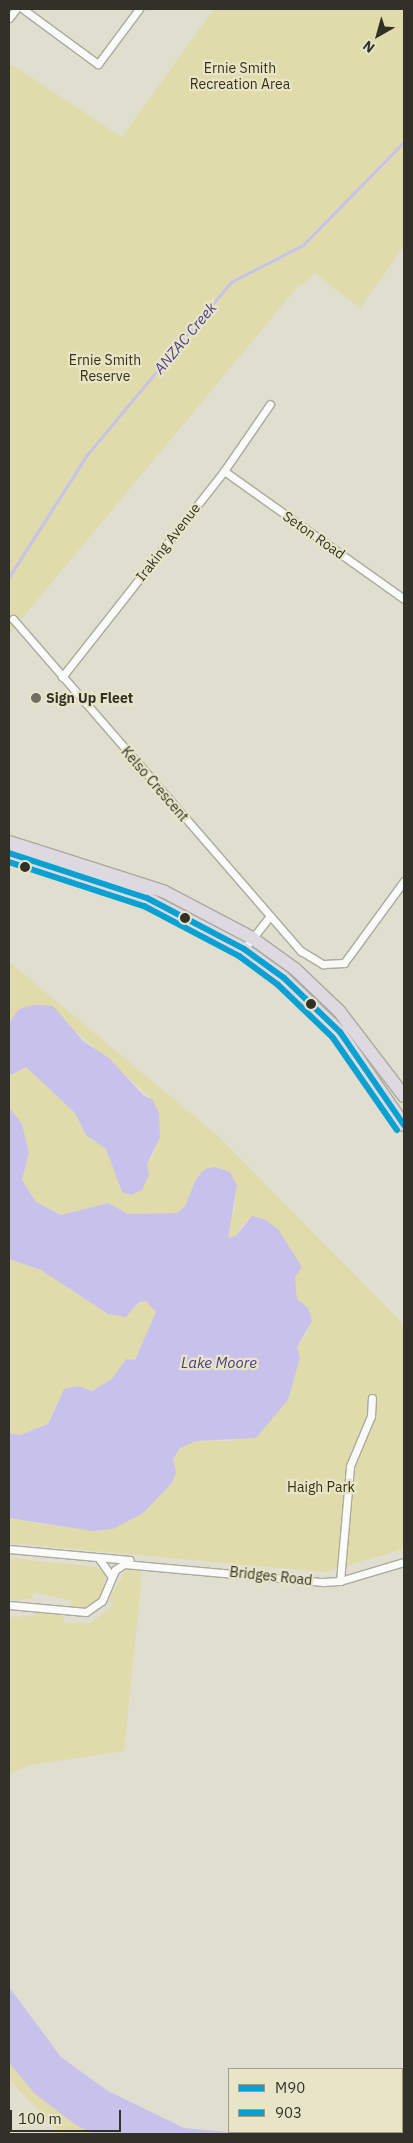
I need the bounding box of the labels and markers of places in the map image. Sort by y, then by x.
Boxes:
place label: Sign Up Fleet [46,690,133,706]
marker: Sign Up Fleet [30,692,42,704]
unlabelled marker [20,862,30,872]
unlabelled marker [180,913,190,923]
unlabelled marker [306,999,316,1009]

